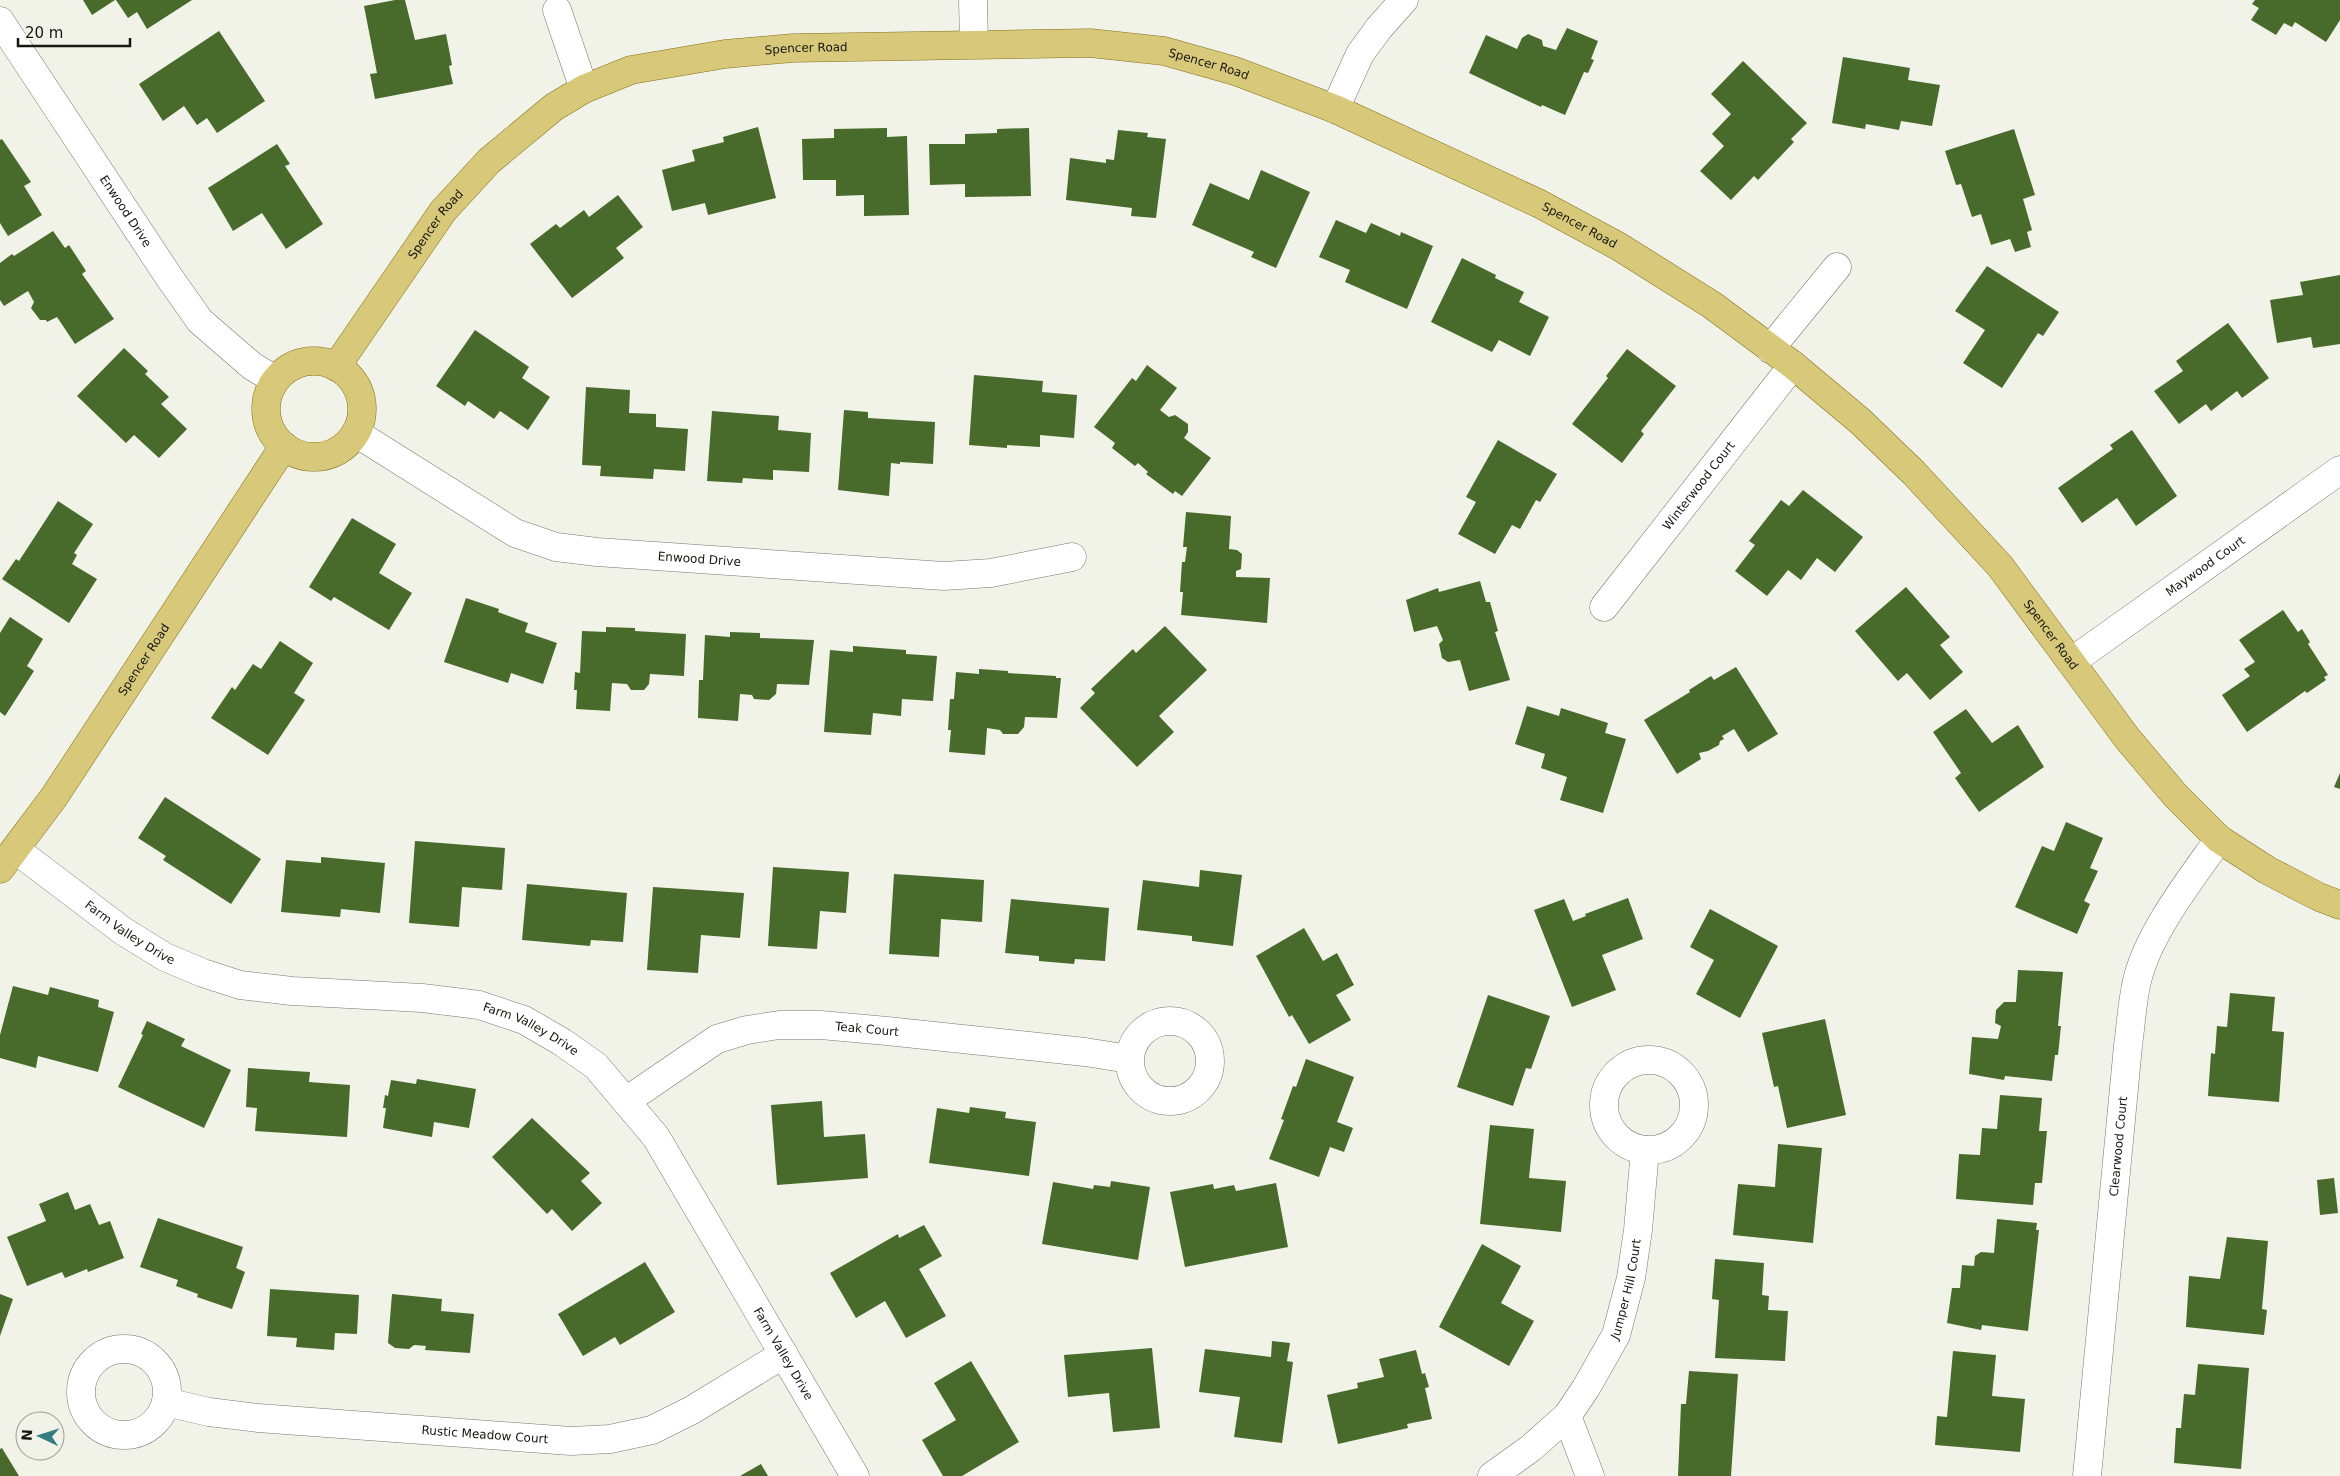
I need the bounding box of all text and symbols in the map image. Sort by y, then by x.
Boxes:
scale bar [18,15,130,47]
text: 20 m [25,24,63,42]
street label: Spencer Road [764,40,848,57]
street label: Spencer Road [1167,46,1251,83]
street label: Enwood Drive [97,173,154,250]
street label: Spencer Road [405,187,466,262]
street label: Spencer Road [1540,199,1619,251]
street label: Winterwood Court [1660,438,1738,533]
street label: Maywood Court [2163,533,2248,599]
street label: Enwood Drive [657,549,741,569]
street label: Spencer Road [2021,597,2081,672]
street label: Spencer Road [115,621,173,698]
street label: Farm Valley Drive [82,898,177,967]
street label: Farm Valley Drive [481,1000,581,1058]
street label: Teak Court [834,1019,900,1039]
street label: Clearwood Court [2107,1096,2130,1197]
street label: Jumper Hill Court [1607,1238,1644,1343]
street label: Farm Valley Drive [751,1305,816,1403]
north arrow [15,1411,65,1461]
street label: Rustic Meadow Court [421,1423,549,1446]
text: N [19,1429,35,1441]

